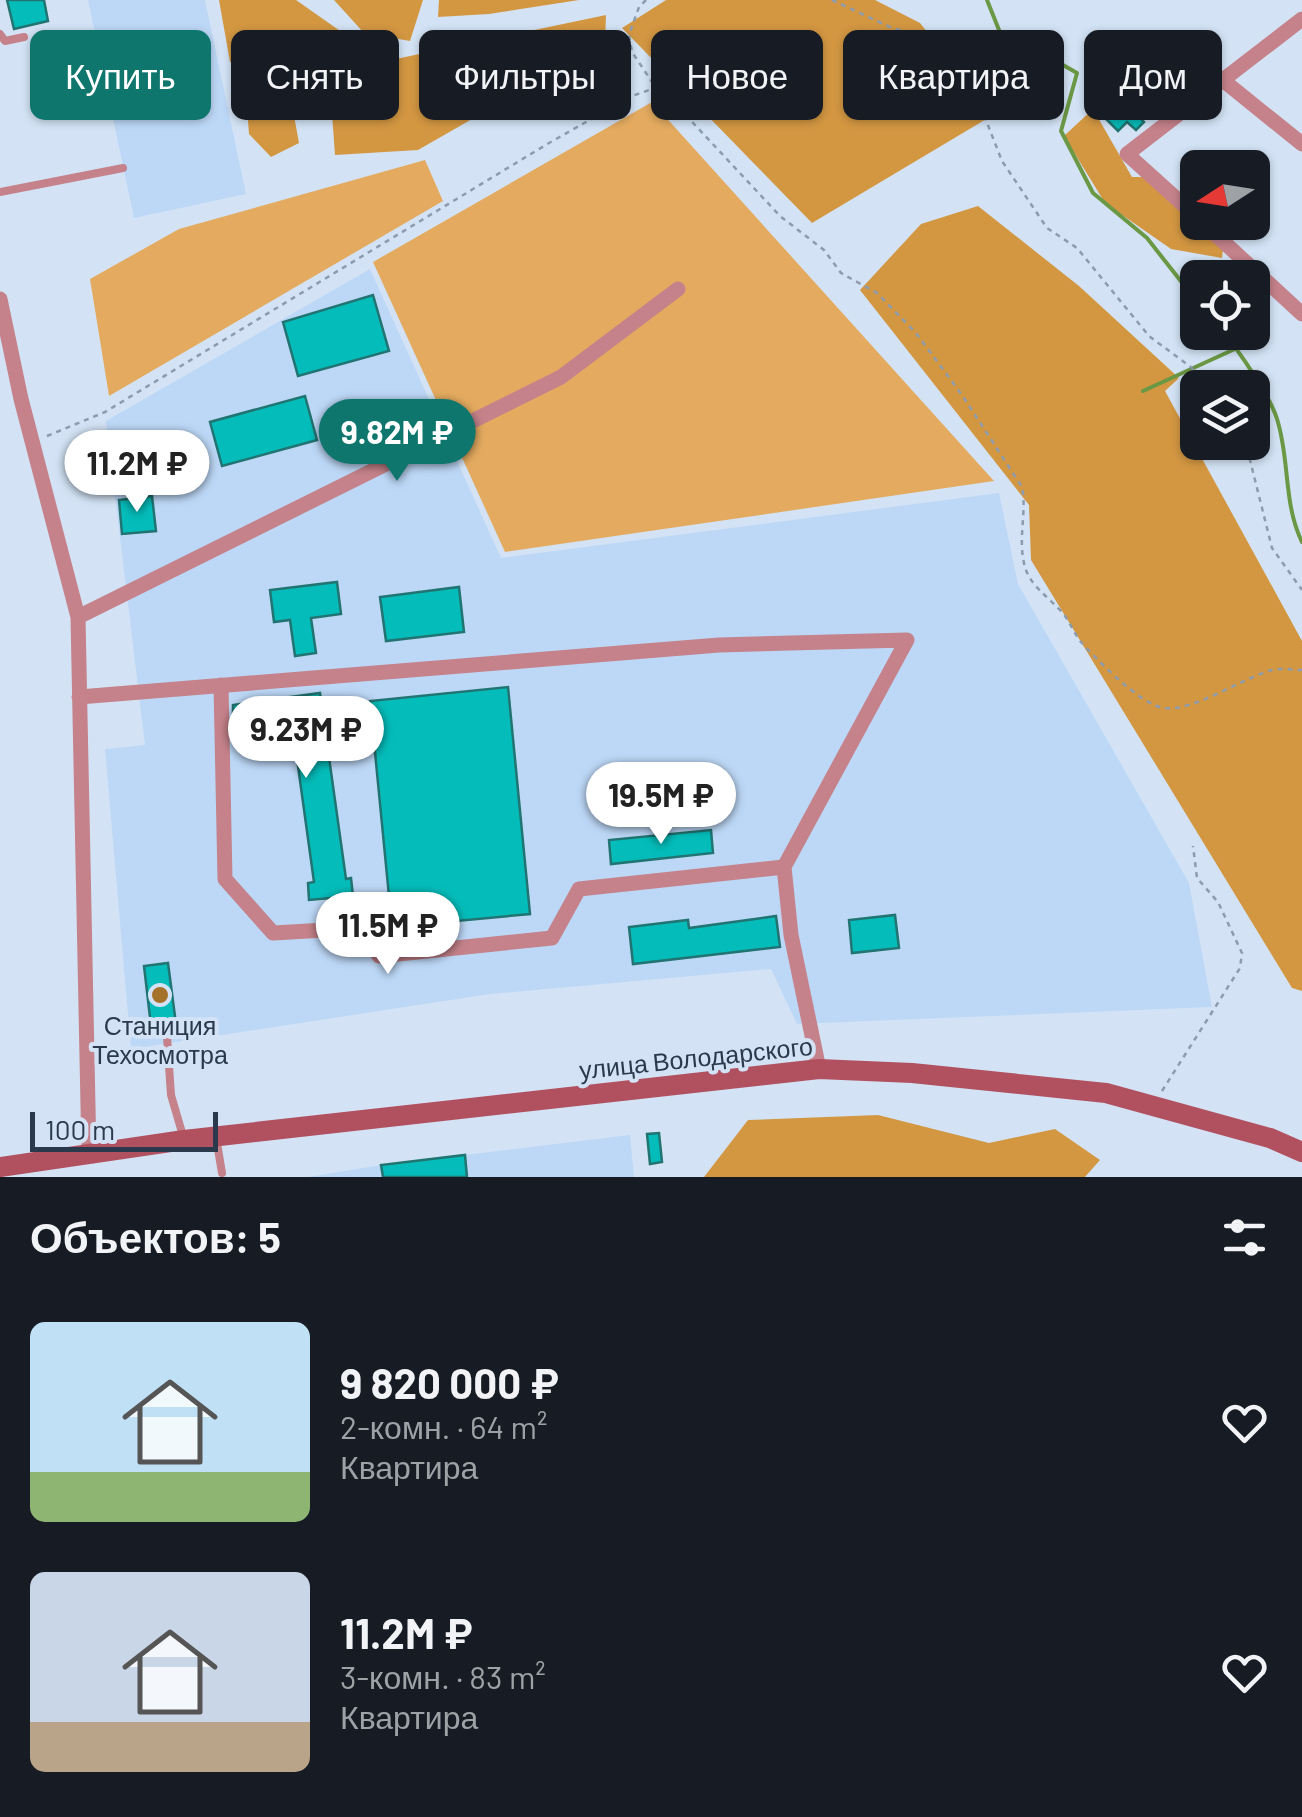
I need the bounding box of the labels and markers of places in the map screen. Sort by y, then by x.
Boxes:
pin: 9.82M ₽ [305,399,489,484]
pin: 11.2M ₽ [45,430,229,515]
pin: 9.23M ₽ [214,696,398,781]
pin: 19.5M ₽ [569,762,753,847]
pin: 11.5M ₽ [296,892,480,977]
marker: Станиция Техосмотра [149,984,171,1006]
place label: Станиция Техосмотра [92,1010,228,1069]

